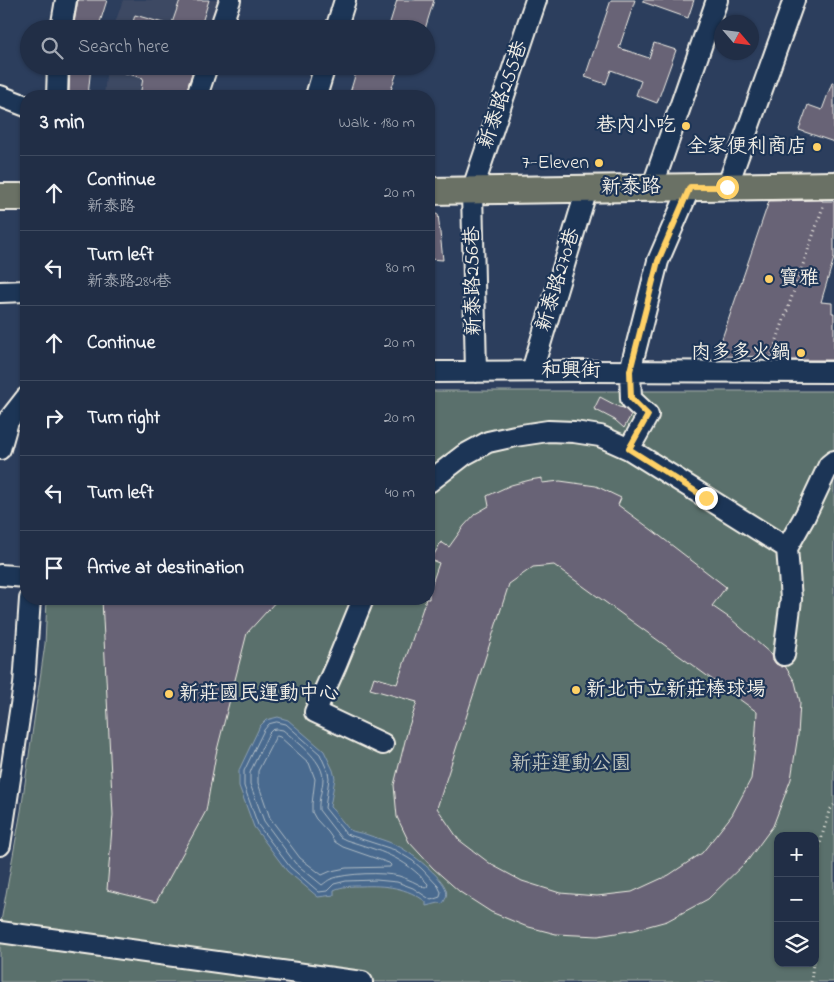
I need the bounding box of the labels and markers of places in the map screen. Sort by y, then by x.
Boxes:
place label: 巷内小吃 [596,112,676,141]
marker: 巷内小吃 [680,120,692,132]
place label: 全家便利商店 [687,133,807,162]
marker: 全家便利商店 [811,141,823,153]
place label: 7-Eleven [522,149,589,178]
marker: 7-Eleven [593,157,605,169]
place label: 寶雅 [779,265,819,294]
marker: 寶雅 [763,273,775,285]
place label: 肉多多火鍋 [691,339,791,368]
marker: 肉多多火鍋 [795,347,807,359]
place label: 新北市立新莊棒球場 [586,676,766,705]
place label: 新莊國民運動中心 [179,680,339,709]
marker: 新北市立新莊棒球場 [570,684,582,696]
marker: 新莊國民運動中心 [163,688,175,700]

